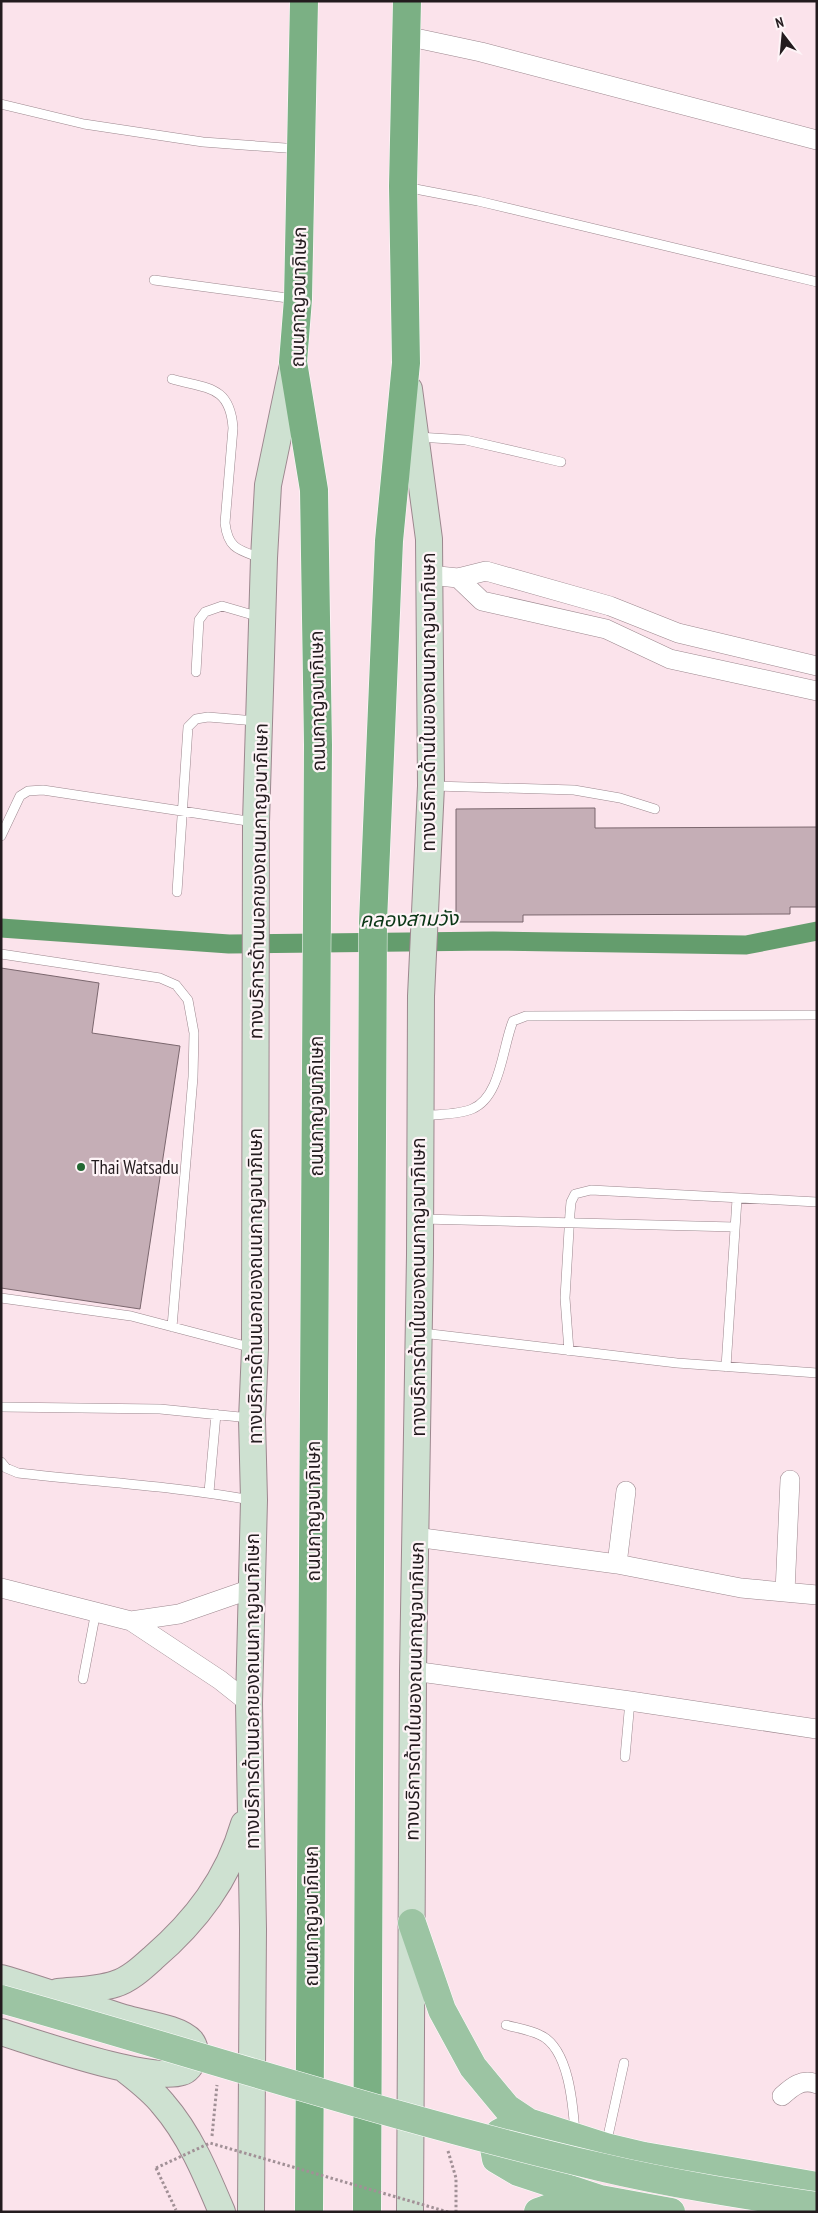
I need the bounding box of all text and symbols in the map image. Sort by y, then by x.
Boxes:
north arrow [758,10,808,60]
text: N [773,13,786,32]
street label: ถนนกาญจนาภิเษก [285,226,311,368]
street label: ทางบริการด้านในของถนนกาญจนาภิเษก [416,552,440,852]
street label: ถนนกาญจนาภิเษก [304,630,330,772]
street label: ทางบริการด้านนอกของถนนกาญจนาภิเษก [243,723,273,1039]
water label: คลองสามวัง [360,905,460,933]
street label: ถนนกาญจนาภิเษก [304,1036,328,1177]
street label: ทางบริการด้านนอกของถนนกาญจนาภิเษก [243,1128,267,1444]
street label: ทางบริการด้านในของถนนกาญจนาภิเษก [406,1137,430,1437]
place label: Thai Watsadu [91,1155,179,1179]
marker: Thai Watsadu [75,1161,87,1173]
street label: ถนนกาญจนาภิเษก [301,1441,325,1582]
street label: ทางบริการด้านนอกของถนนกาญจนาภิเษก [240,1533,264,1849]
street label: ทางบริการด้านในของถนนกาญจนาภิเษก [399,1541,429,1841]
street label: ถนนกาญจนาภิเษก [299,1846,323,1987]

